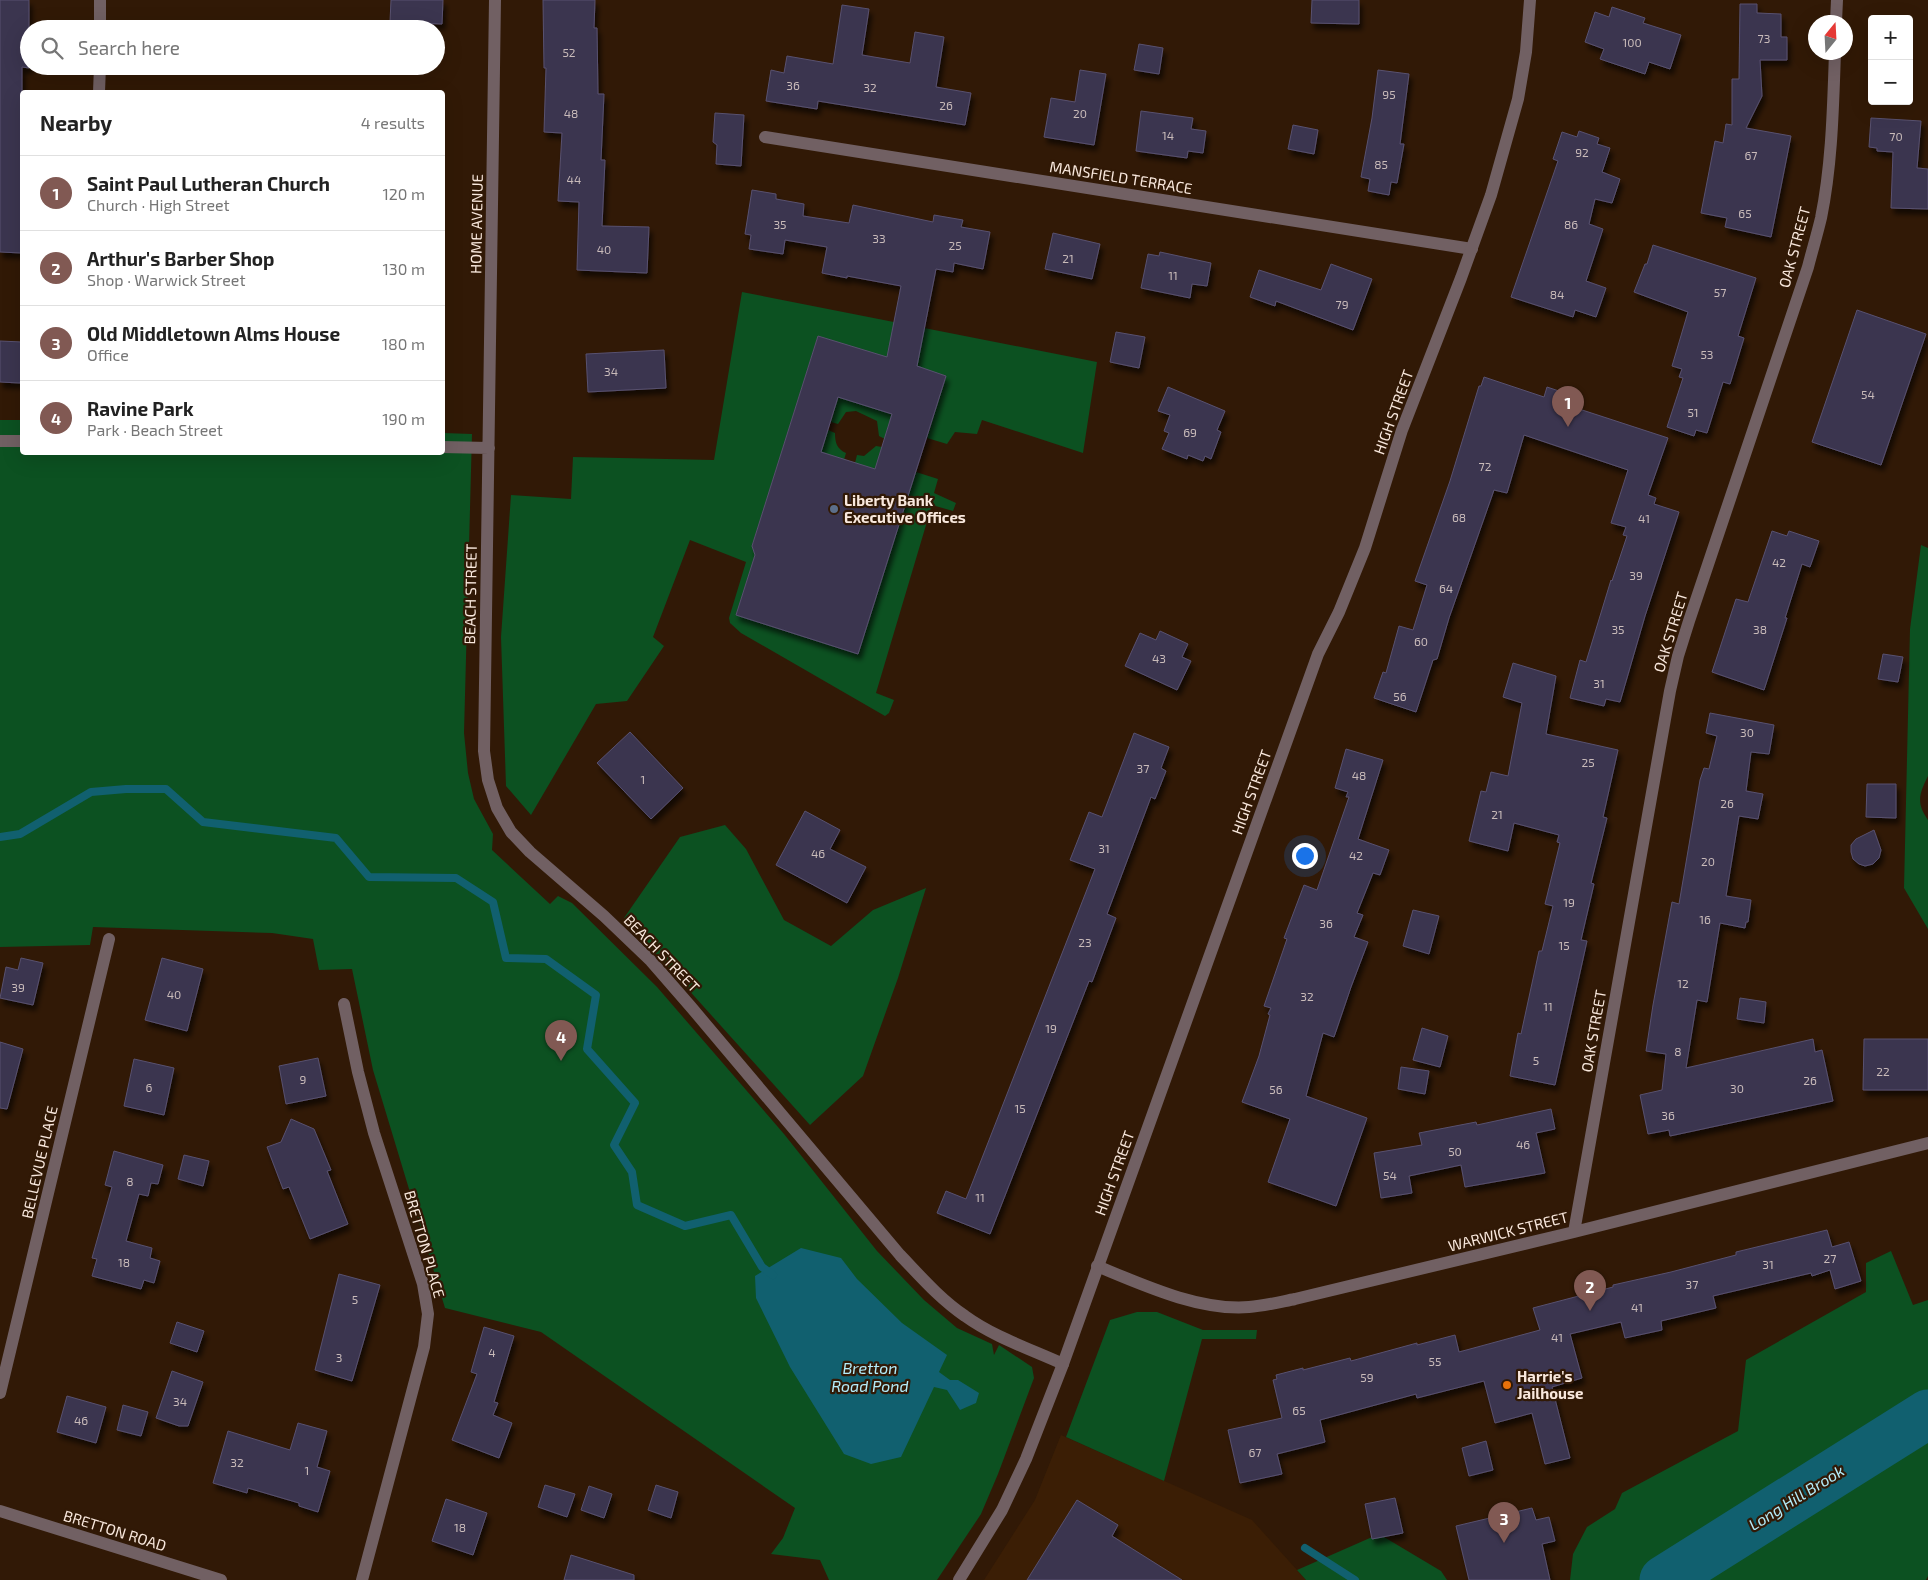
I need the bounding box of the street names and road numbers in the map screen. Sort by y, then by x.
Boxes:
street label: MANSFIELD TERRACE [1048,157,1194,197]
street label: HOME AVENUE [466,174,486,274]
street label: OAK STREET [1775,204,1814,290]
street label: HIGH STREET [1369,367,1417,457]
street label: BEACH STREET [460,543,480,645]
street label: OAK STREET [1649,589,1691,674]
street label: HIGH STREET [1227,747,1275,837]
street label: BEACH STREET [621,910,704,996]
street label: OAK STREET [1577,988,1609,1074]
street label: BELLEVUE PLACE [17,1104,61,1220]
street label: HIGH STREET [1090,1128,1138,1218]
street label: BRETTON PLACE [401,1188,449,1300]
street label: WARWICK STREET [1446,1207,1570,1255]
street label: BRETTON ROAD [61,1506,169,1554]

